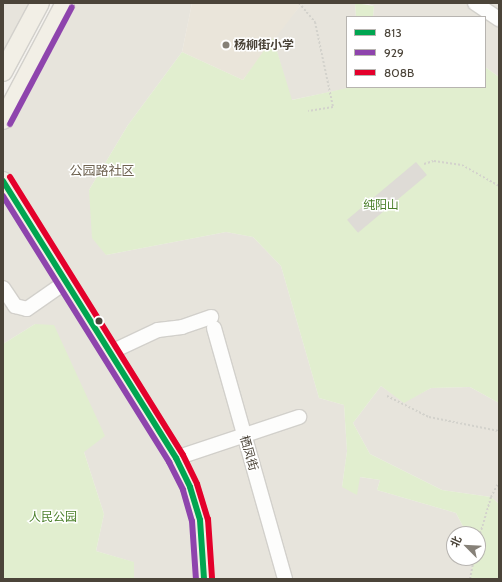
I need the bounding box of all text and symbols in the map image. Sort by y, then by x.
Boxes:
legend [346,16,486,88]
text: 813 [384,25,402,40]
place label: 杨柳街小学 [234,38,294,52]
marker: 杨柳街小学 [221,40,231,50]
text: 929 [384,45,404,60]
text: 808B [384,65,414,80]
district label: 公园路社区 [70,162,134,178]
park label: 纯阳山 [363,198,399,212]
unlabelled marker [94,316,104,326]
street label: 栖凤街 [237,434,261,472]
park label: 人民公园 [29,510,77,524]
north arrow [446,526,486,566]
text: 北 [447,534,465,549]

